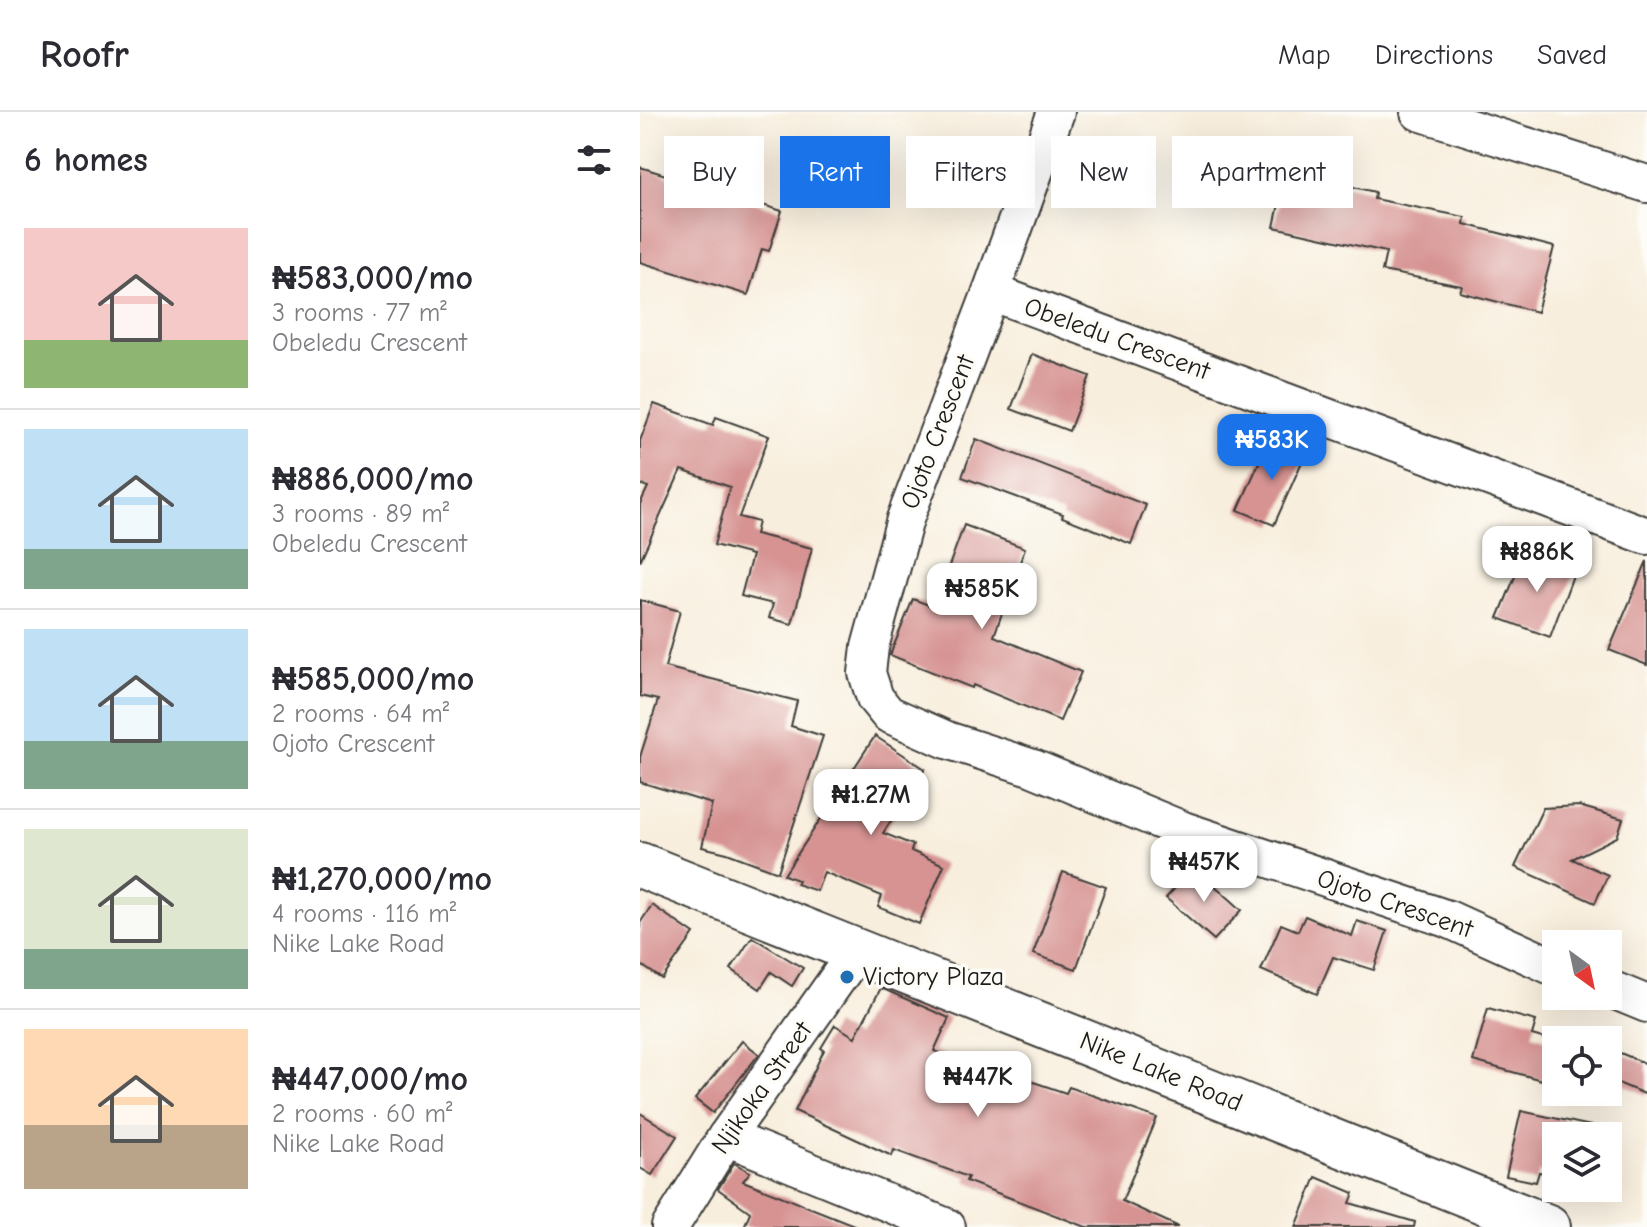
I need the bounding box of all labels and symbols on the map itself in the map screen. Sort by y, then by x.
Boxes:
street label: Obeledu Crescent [1020,292,1215,387]
street label: Ojoto Crescent [895,349,982,513]
pin: ₦583K [1216,414,1328,482]
pin: ₦886K [1481,526,1593,594]
pin: ₦585K [926,563,1038,631]
pin: ₦1.27M [806,769,936,837]
pin: ₦457K [1148,836,1260,904]
street label: Ojoto Crescent [1313,863,1478,945]
north arrow [1542,930,1622,1010]
place label: Victory Plaza [863,962,1004,992]
marker: Victory Plaza [838,968,856,986]
street label: Njikoka Street [705,1015,819,1160]
street label: Nike Lake Road [1075,1026,1247,1118]
pin: ₦447K [922,1051,1034,1119]

